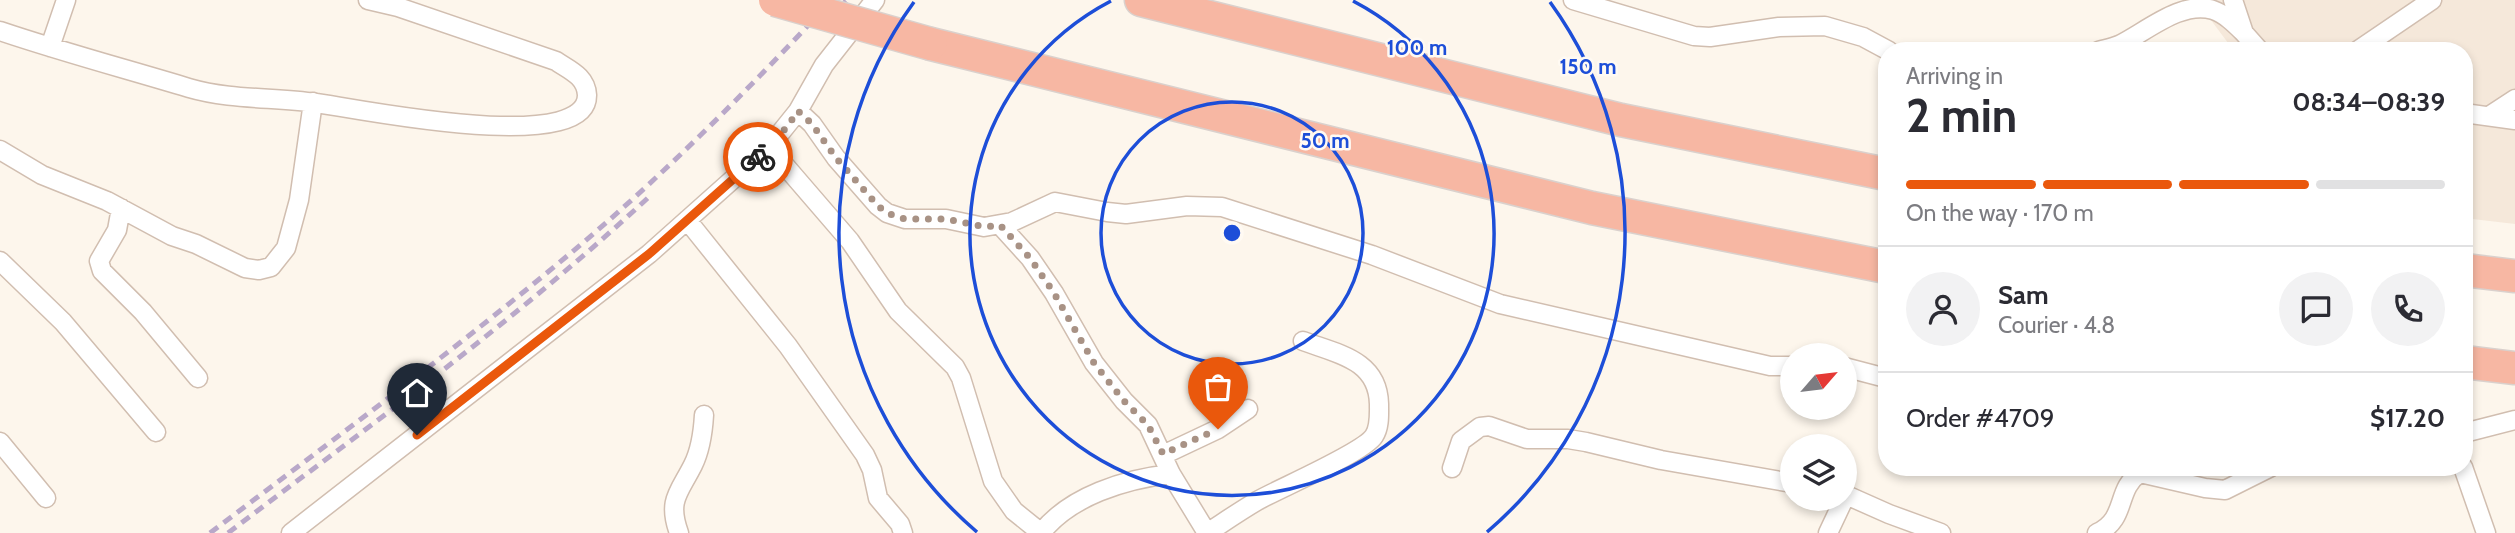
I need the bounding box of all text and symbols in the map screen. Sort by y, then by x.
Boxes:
text: 100 m [1387,35,1447,60]
text: 150 m [1560,54,1616,79]
text: Arriving in [1906,62,2003,90]
text: 08:34–08:39 [2292,86,2445,118]
text: 2 min [1906,88,2017,144]
courier [723,122,793,192]
text: 50 m [1300,128,1350,153]
icon: bike [739,138,777,176]
text: On the way · 170 m [1906,199,2094,227]
centre of rings [1220,221,1244,245]
button: person [1906,272,1980,346]
button: chat [2279,272,2353,346]
button: phone [2371,272,2445,346]
text: Sam [1998,279,2049,311]
text: Courier · 4.8 [1998,311,2115,339]
north arrow [1780,343,1857,420]
map controls [1780,343,1857,511]
pin [1188,357,1248,429]
pin [387,363,447,435]
icon: bag [1199,368,1237,406]
icon: home [398,374,436,412]
text: Order #4709 [1906,402,2055,434]
text: $17.20 [2370,402,2445,434]
button: layers [1780,434,1857,511]

